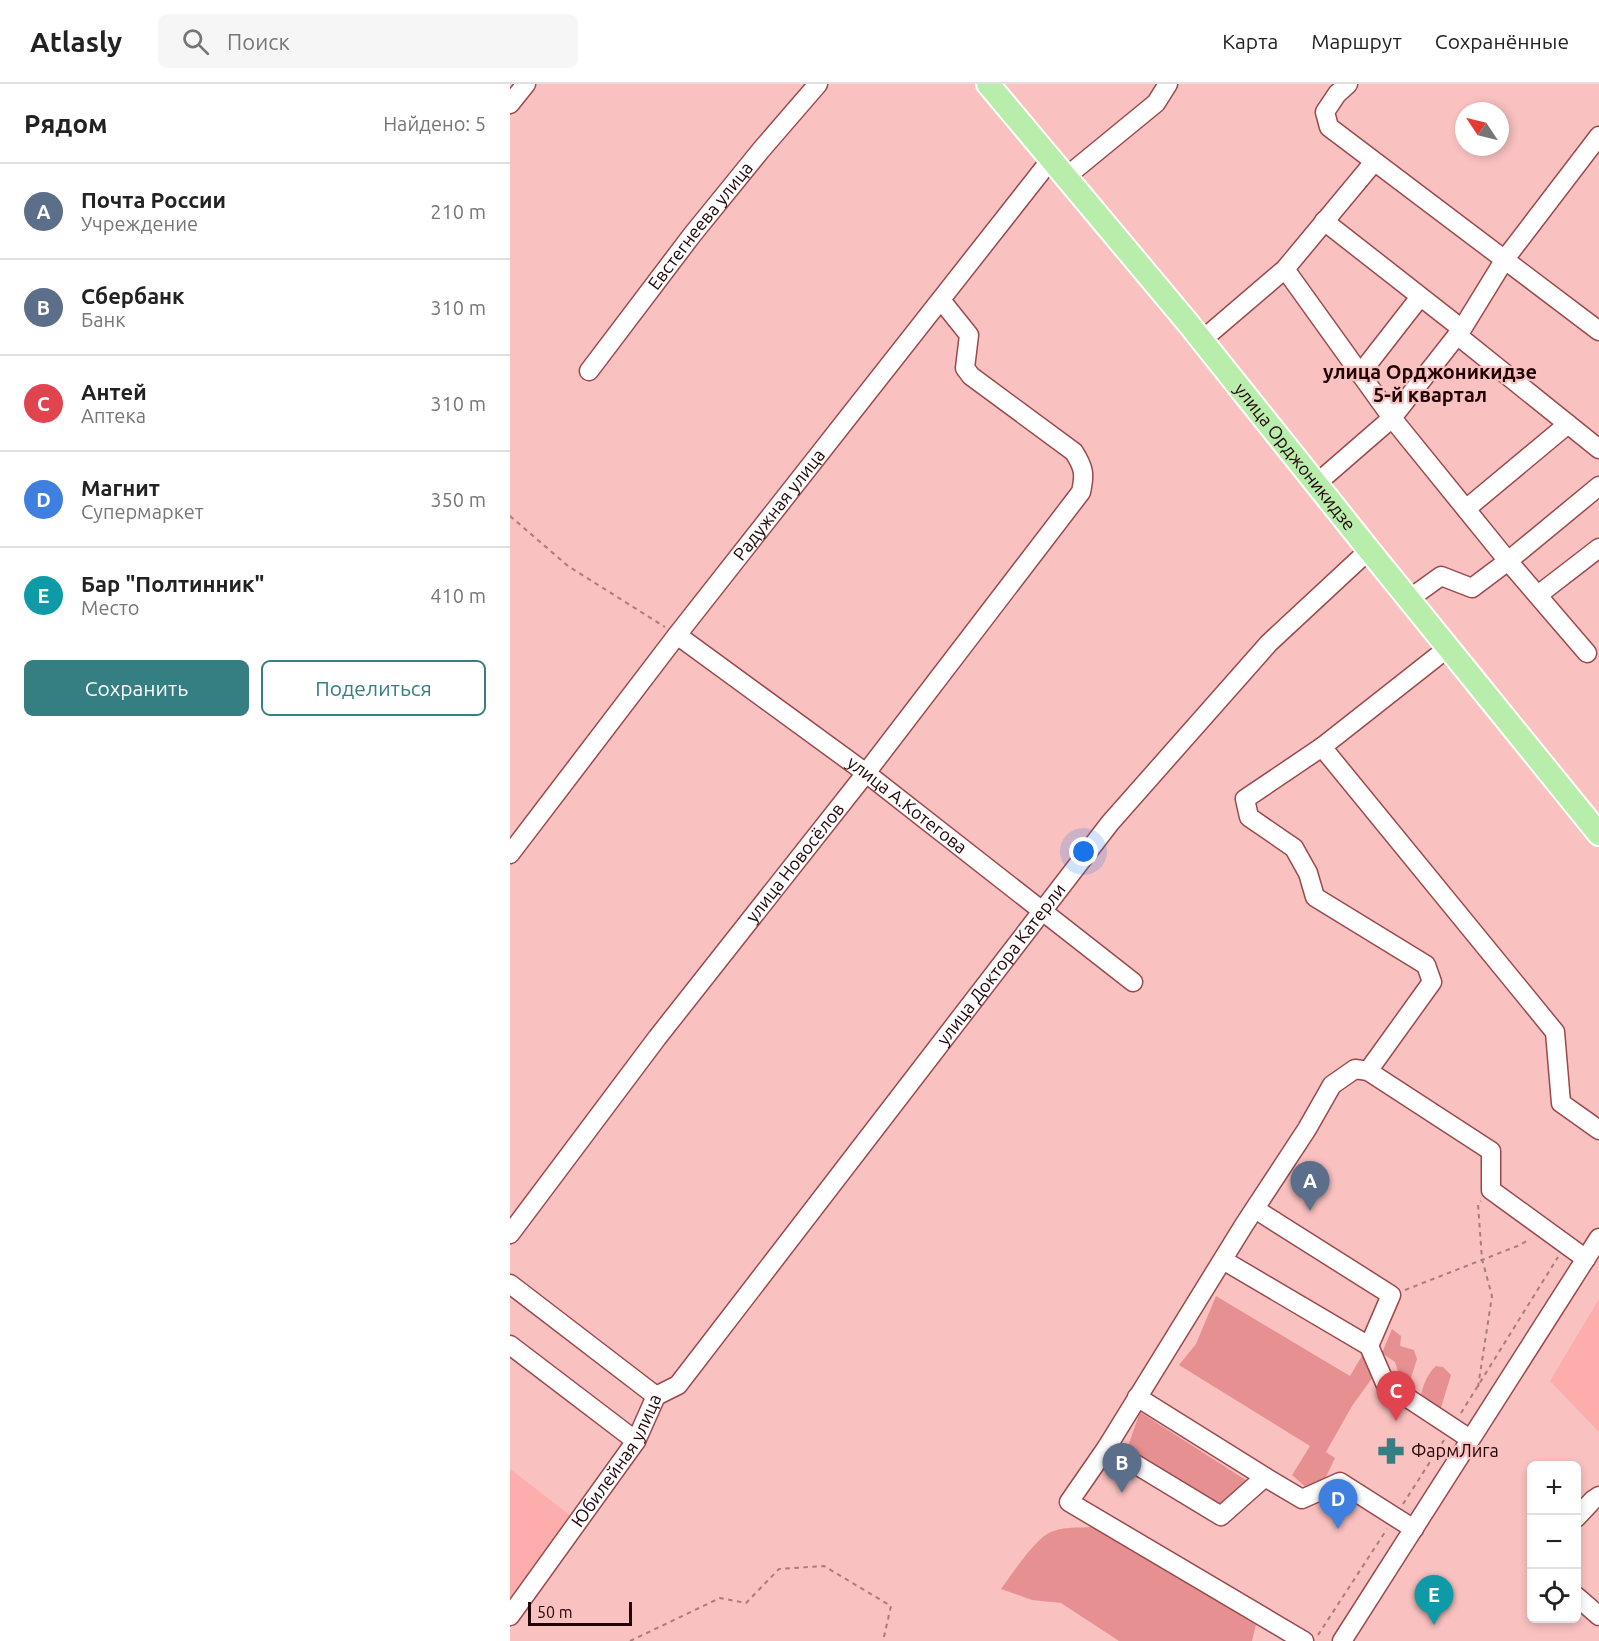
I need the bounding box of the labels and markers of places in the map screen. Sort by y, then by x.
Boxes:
pin: A [1290,1162,1330,1211]
pin: C [1376,1372,1416,1421]
pharmacy icon: ФармЛига [1376,1436,1406,1466]
place label: ФармЛига [1411,1440,1499,1460]
pin: B [1102,1444,1142,1493]
pin: D [1318,1480,1358,1529]
pin: E [1414,1576,1454,1625]

